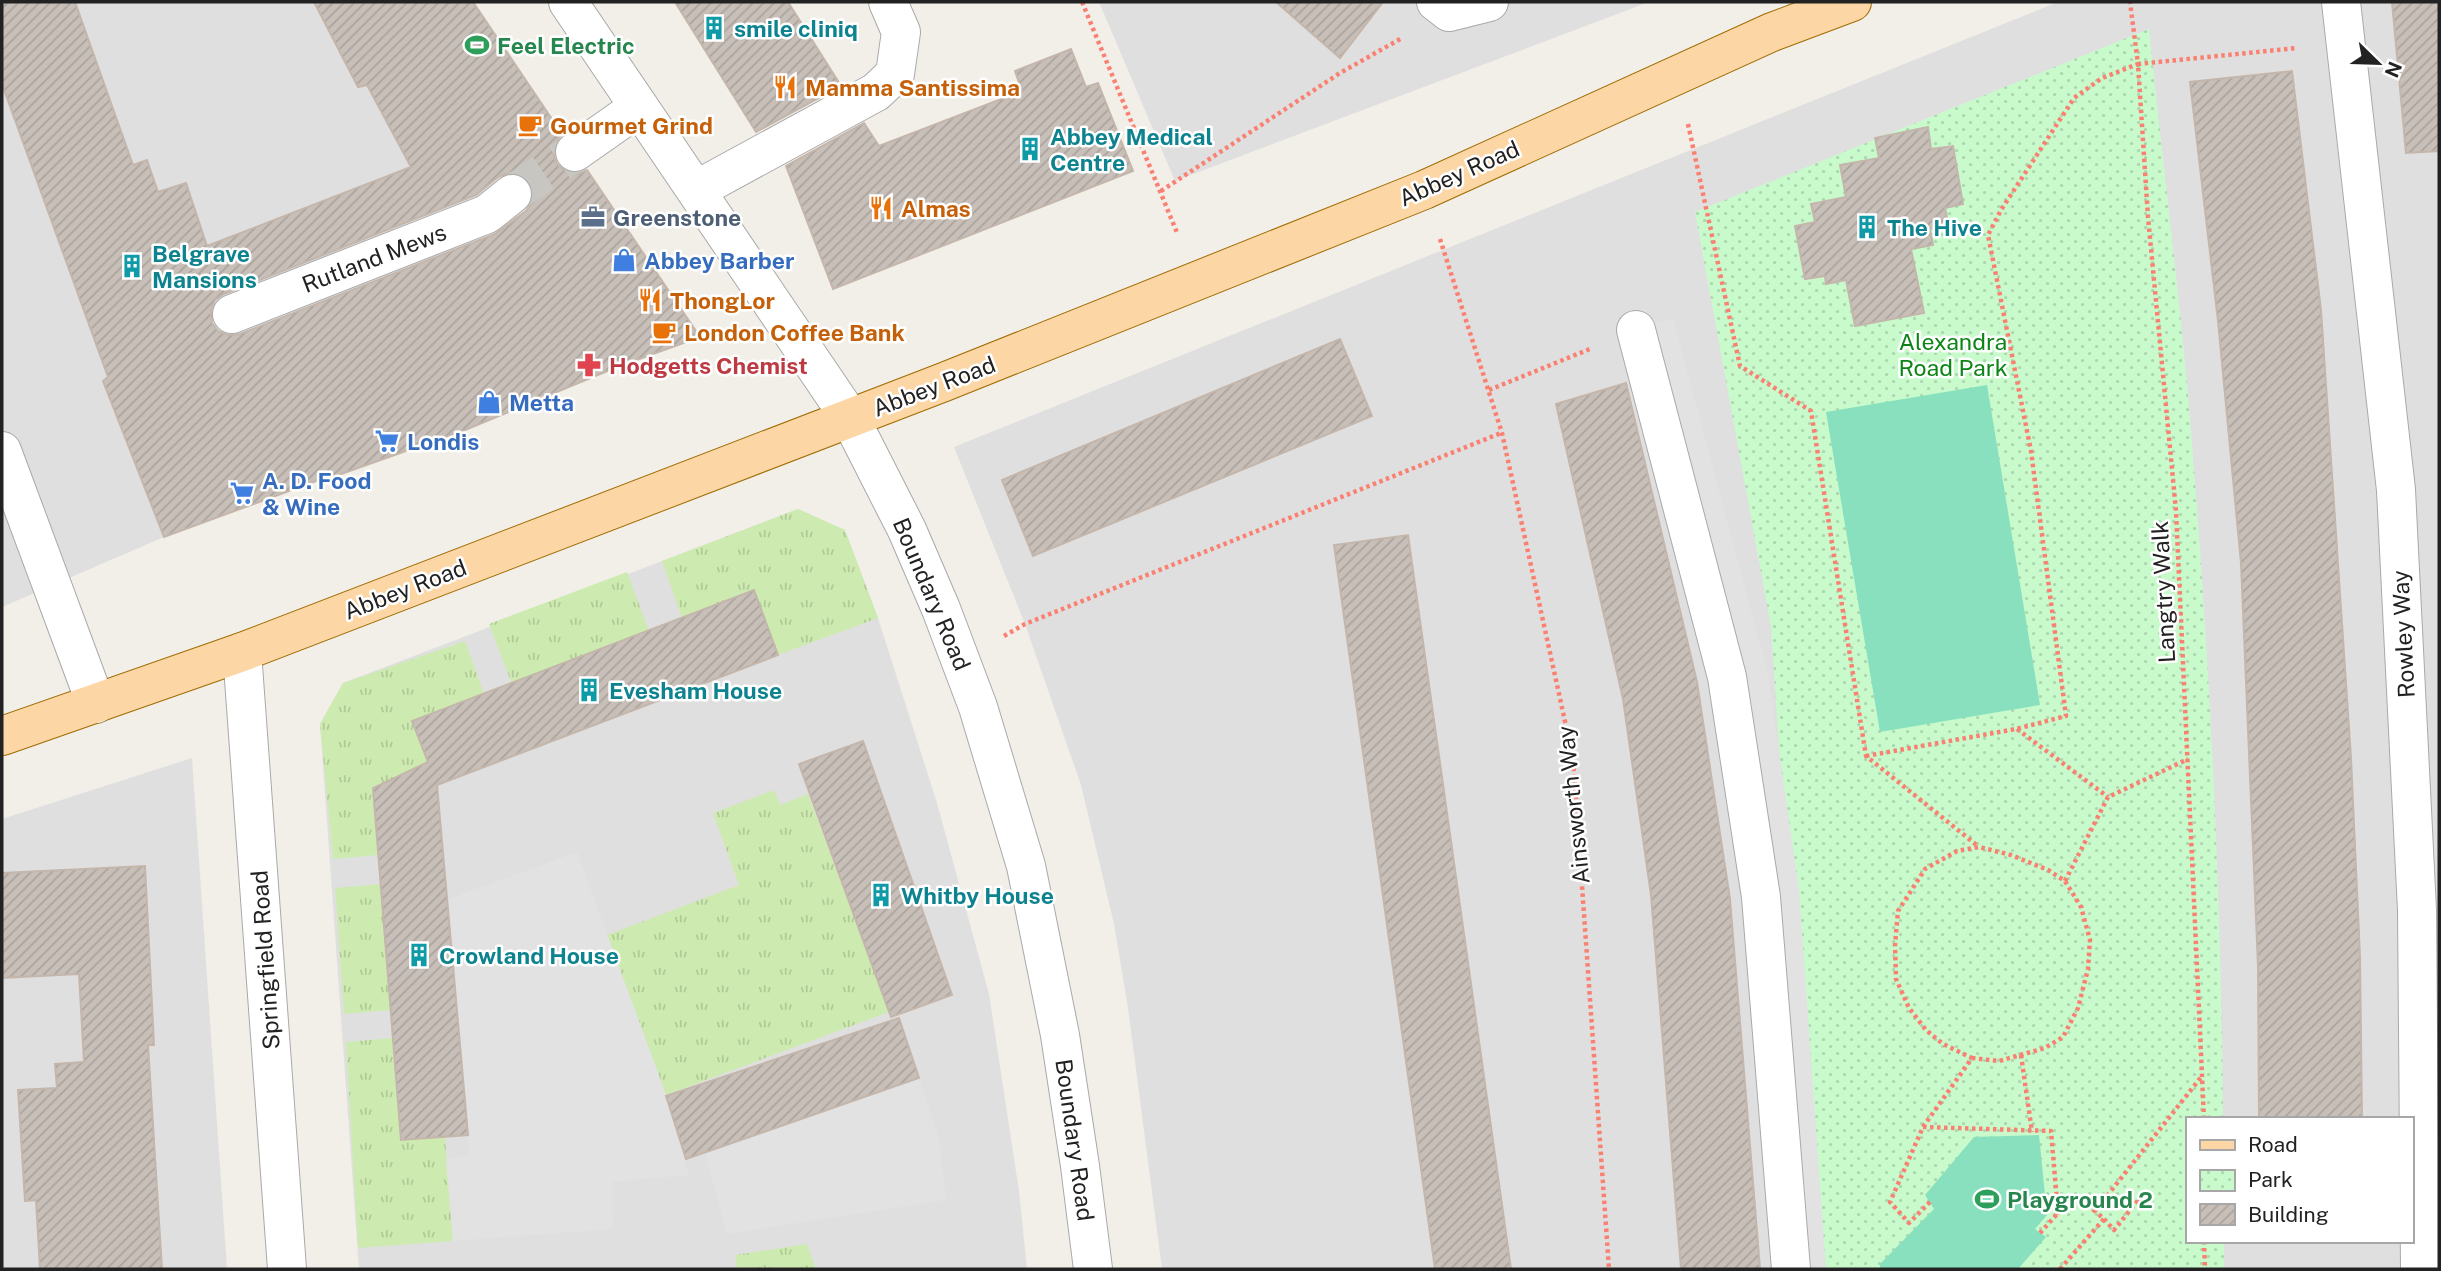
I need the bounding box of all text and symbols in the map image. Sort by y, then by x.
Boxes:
building icon: smile cliniq [700,14,728,42]
place label: smile cliniq [734,15,858,42]
north arrow [2343,28,2413,98]
sports icon: Feel Electric [463,31,491,59]
place label: Feel Electric [497,32,634,59]
text: N [2381,59,2407,81]
restaurant icon: Mamma Santissima [771,73,799,101]
place label: Mamma Santissima [805,74,1020,101]
cafe icon: Gourmet Grind [516,111,544,139]
place label: Gourmet Grind [550,112,713,139]
place label: Abbey Medical Centre [1050,123,1213,176]
street label: Abbey Road [1395,134,1523,212]
building icon: Abbey Medical Centre [1016,135,1044,163]
restaurant icon: Almas [867,194,895,222]
place label: Almas [901,195,971,222]
office icon: Greenstone [579,203,607,231]
place label: Greenstone [613,204,741,231]
building icon: The Hive [1853,213,1881,241]
place label: The Hive [1887,214,1982,241]
street label: Rutland Mews [298,218,450,298]
place label: Belgrave Mansions [152,240,257,293]
shop icon: Abbey Barber [610,246,638,274]
place label: Abbey Barber [644,247,795,274]
building icon: Belgrave Mansions [118,252,146,280]
restaurant icon: ThongLor [636,286,664,314]
place label: ThongLor [670,287,775,314]
cafe icon: London Coffee Bank [650,318,678,346]
place label: London Coffee Bank [684,319,905,346]
park label: Alexandra Road Park [1898,328,2008,381]
street label: Abbey Road [869,350,999,422]
pharmacy icon: Hodgetts Chemist [575,351,603,379]
place label: Hodgetts Chemist [609,352,808,379]
shop icon: Metta [475,388,503,416]
place label: Metta [509,389,574,416]
supermarket icon: Londis [373,427,401,455]
place label: Londis [407,428,479,455]
place label: A. D. Food & Wine [262,467,372,520]
supermarket icon: A. D. Food & Wine [228,479,256,507]
street label: Boundary Road [888,514,976,674]
street label: Langtry Walk [2146,520,2180,664]
street label: Abbey Road [340,553,470,625]
street label: Rowley Way [2386,569,2420,699]
building icon: Evesham House [575,676,603,704]
place label: Evesham House [609,677,782,704]
street label: Ainsworth Way [1551,724,1595,886]
street label: Springfield Road [245,869,285,1051]
building icon: Whitby House [867,881,895,909]
place label: Whitby House [901,882,1054,909]
building icon: Crowland House [405,941,433,969]
place label: Crowland House [439,942,619,969]
street label: Boundary Road [1050,1057,1100,1223]
legend [2186,1117,2413,1243]
text: Road [2248,1132,2298,1157]
text: Park [2248,1167,2293,1192]
sports icon: Playground 2 [1973,1185,2001,1213]
place label: Playground 2 [2007,1186,2153,1213]
text: Building [2248,1202,2329,1227]

